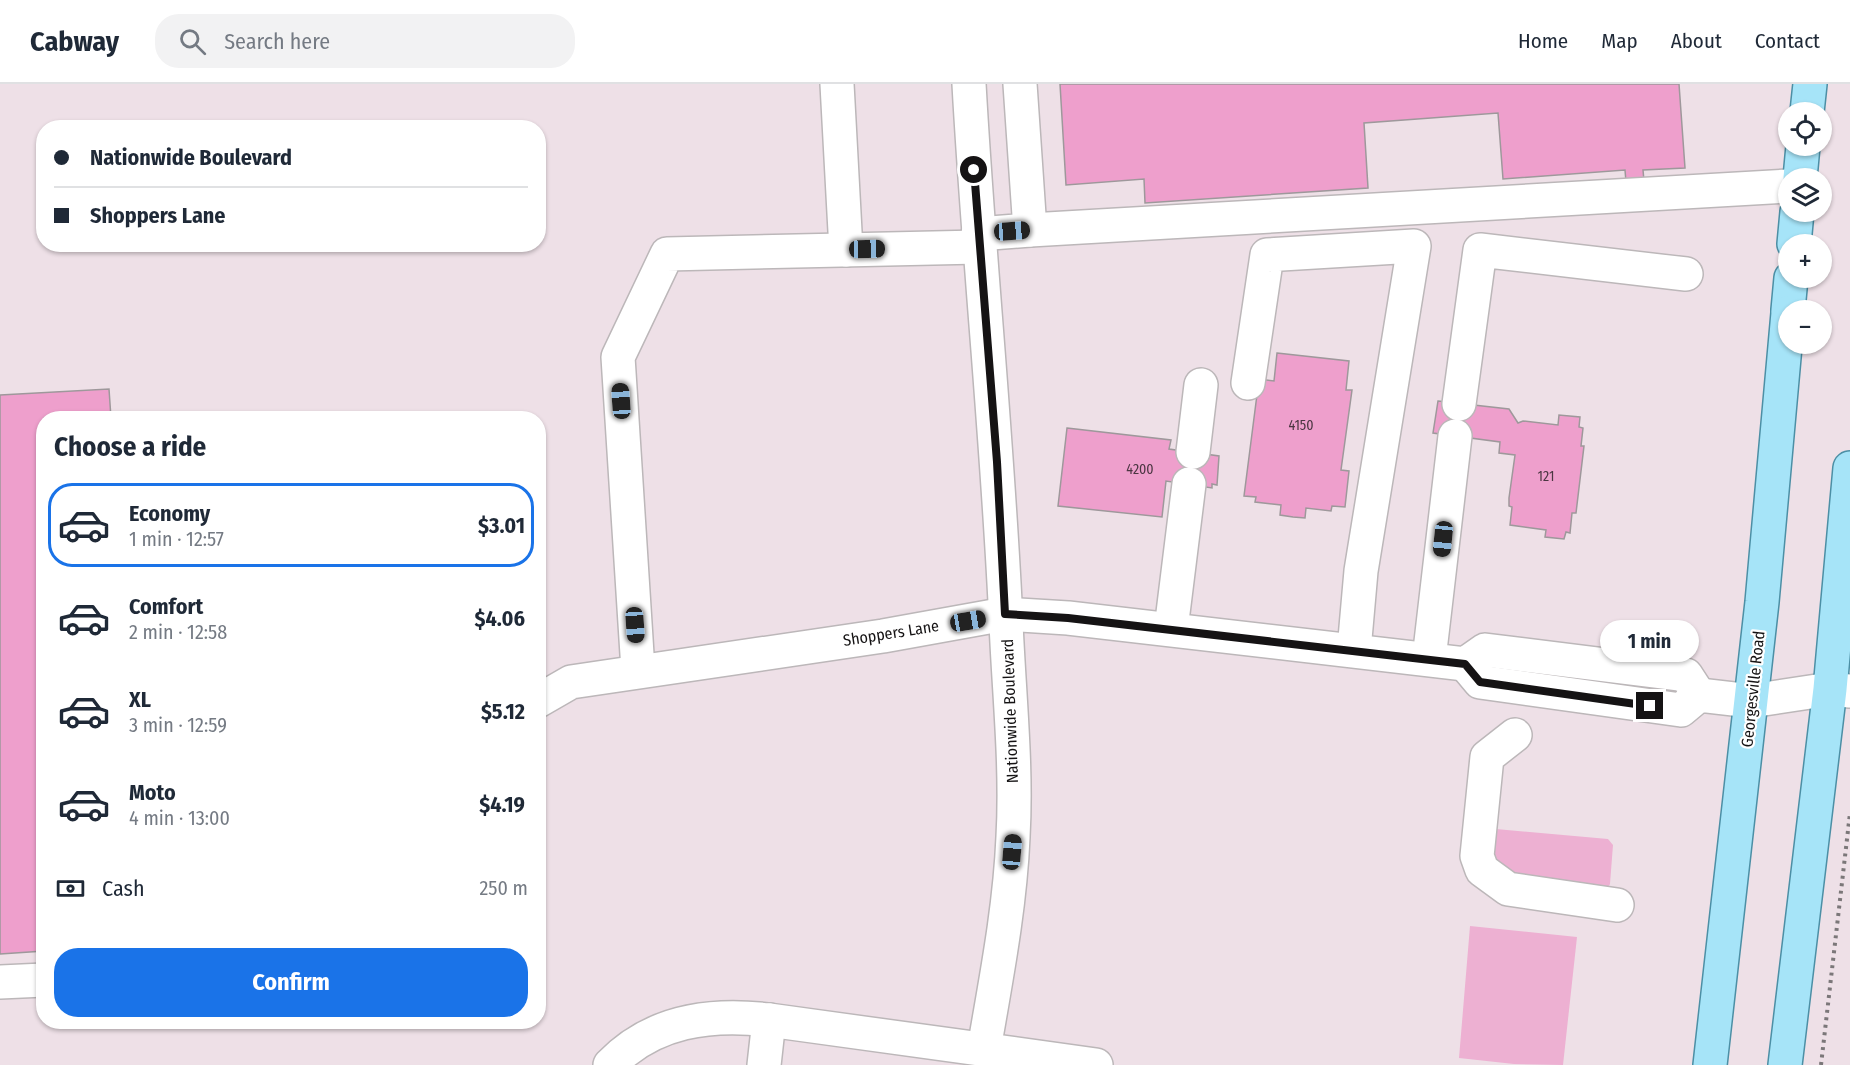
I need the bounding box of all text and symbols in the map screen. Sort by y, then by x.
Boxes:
search box [155,14,575,68]
text: Cabway [30,25,119,58]
icon: search [176,25,209,58]
text: Search here [224,28,330,55]
text: Home [1518,28,1568,54]
text: Map [1601,28,1638,54]
text: About [1671,28,1722,54]
text: Contact [1755,28,1820,54]
map controls [1778,102,1832,354]
button: locate [1778,102,1832,156]
text: Nationwide Boulevard [90,144,292,171]
route start [960,156,987,183]
button: layers [1778,168,1832,222]
text: Shoppers Lane [90,202,226,229]
car [993,221,1031,241]
button: + [1778,234,1832,288]
car [849,240,885,258]
button: − [1778,300,1832,354]
car [611,382,631,420]
house number: 4150 [1288,417,1314,434]
text: Choose a ride [54,431,206,463]
house number: 4200 [1126,461,1154,478]
house number: 121 [1538,468,1554,485]
icon: car [57,498,111,552]
text: Economy [129,500,210,527]
text: $3.01 [478,512,525,539]
car [1432,520,1454,558]
text: 1 min · 12:57 [129,527,224,551]
icon: car [57,591,111,645]
text: Comfort [129,593,203,620]
text: $4.06 [474,605,525,632]
car [625,606,645,644]
car [949,609,987,633]
street label: Shoppers Lane [842,616,940,650]
callout: 1 min [1600,619,1700,661]
text: 2 min · 12:58 [129,620,227,644]
text: 1 min [1628,629,1671,653]
street label: Georgesville Road [1737,630,1769,748]
street label: Nationwide Boulevard [998,639,1022,783]
icon: car [57,684,111,738]
text: XL [129,686,151,713]
route end [1636,692,1663,719]
text: $5.12 [481,698,525,725]
text: 3 min · 12:59 [129,713,227,737]
icon: car [57,777,111,831]
text: Moto [129,779,176,806]
text: $4.19 [479,791,525,818]
text: 4 min · 13:00 [129,806,230,830]
car [1001,833,1023,871]
icon: cash [54,872,87,905]
text: Cash [102,875,145,902]
text: 250 m [480,876,528,900]
button: Confirm [54,948,528,1017]

